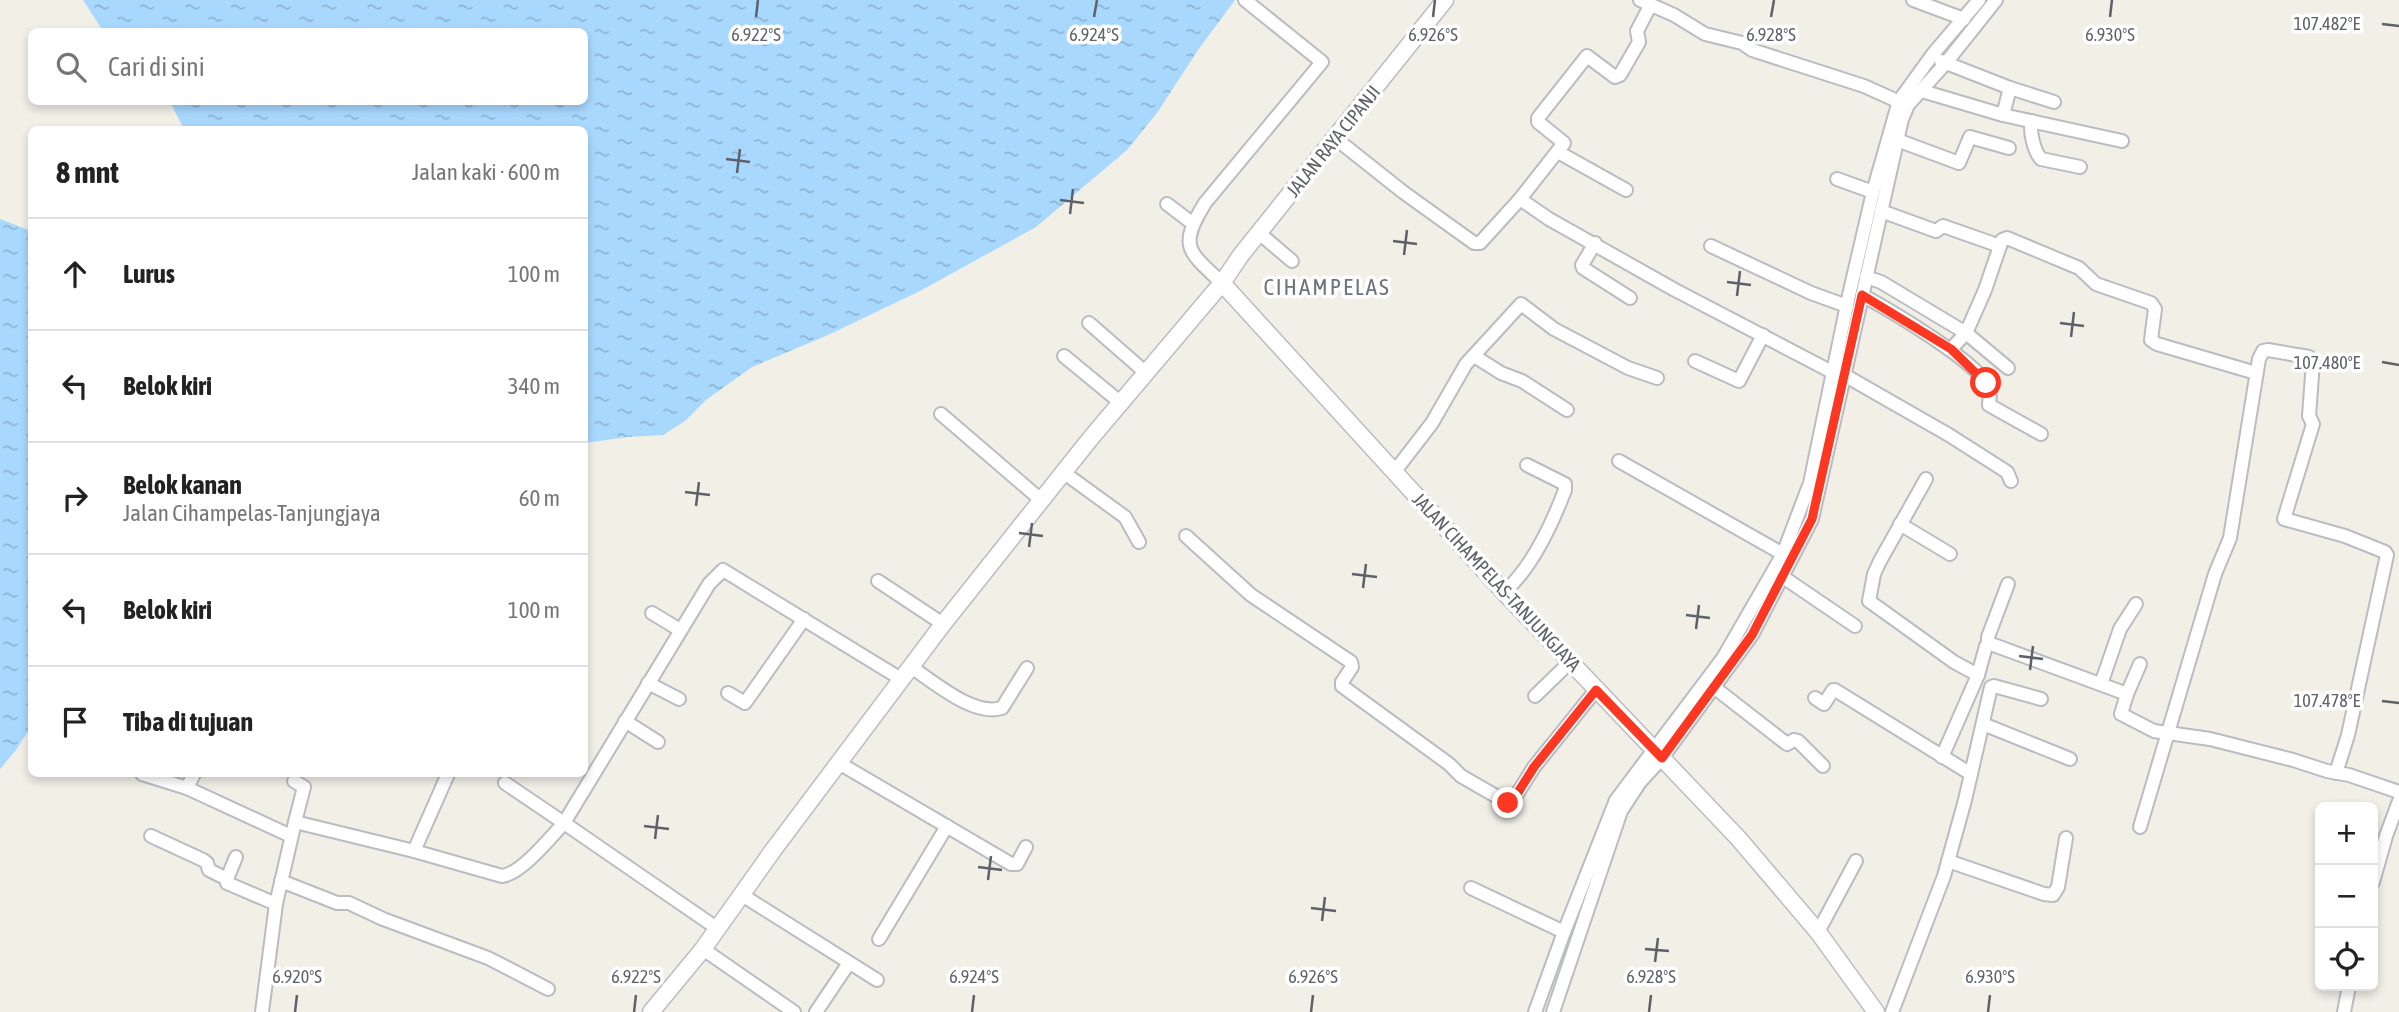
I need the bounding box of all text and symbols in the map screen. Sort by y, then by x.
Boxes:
text: 107.482°E [2294,13,2361,34]
text: 6.922°S [731,24,781,45]
text: 6.924°S [1069,24,1119,45]
text: 6.926°S [1408,24,1458,45]
text: 6.928°S [1746,24,1796,45]
text: 6.930°S [2085,24,2135,45]
search box [28,28,588,105]
icon: search [52,48,90,86]
text: Cari di sini [108,52,205,82]
street label: JALAN RAYA CIPANJI [1281,81,1385,201]
text: 8 mnt [56,155,119,189]
text: Jalan kaki · 600 m [412,159,560,185]
icon: ahead [56,255,94,293]
text: Lurus [123,259,175,289]
text: 100 m [508,261,560,287]
district label: CIHAMPELAS [1263,274,1391,300]
text: 107.480°E [2294,352,2361,373]
icon: left [56,367,94,405]
route start [1970,367,2001,398]
text: Belok kiri [123,371,212,401]
text: 340 m [508,373,560,399]
text: Belok kanan [123,470,242,500]
icon: right [56,479,94,517]
text: 60 m [519,485,560,511]
street label: JALAN CIHAMPELAS-TANJUNGJAYA [1408,488,1586,676]
text: Jalan Cihampelas-Tanjungjaya [123,500,381,526]
icon: left [56,591,94,629]
text: Belok kiri [123,595,212,625]
text: 100 m [508,597,560,623]
text: 107.478°E [2294,690,2361,711]
icon: arrive [56,703,94,741]
text: Tiba di tujuan [123,707,253,737]
route end [1492,787,1523,818]
map controls [2315,802,2378,991]
button: + [2315,802,2378,865]
button: − [2315,865,2378,928]
button: locate [2315,928,2378,991]
text: 6.920°S [272,966,322,987]
text: 6.922°S [611,966,661,987]
text: 6.924°S [949,966,999,987]
text: 6.926°S [1288,966,1338,987]
text: 6.928°S [1626,966,1676,987]
text: 6.930°S [1965,966,2015,987]

